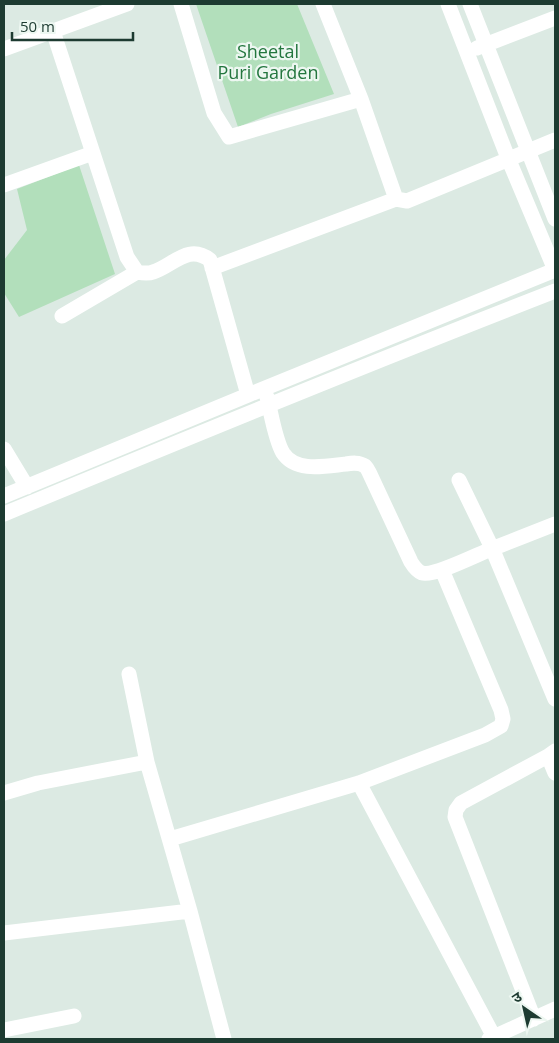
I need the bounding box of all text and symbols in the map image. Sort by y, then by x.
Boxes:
scale bar [12,10,134,42]
text: 50 m [20,16,55,36]
park label: Sheetal Puri Garden [217,39,319,84]
north arrow [499,983,549,1033]
text: उ [508,986,526,1007]

